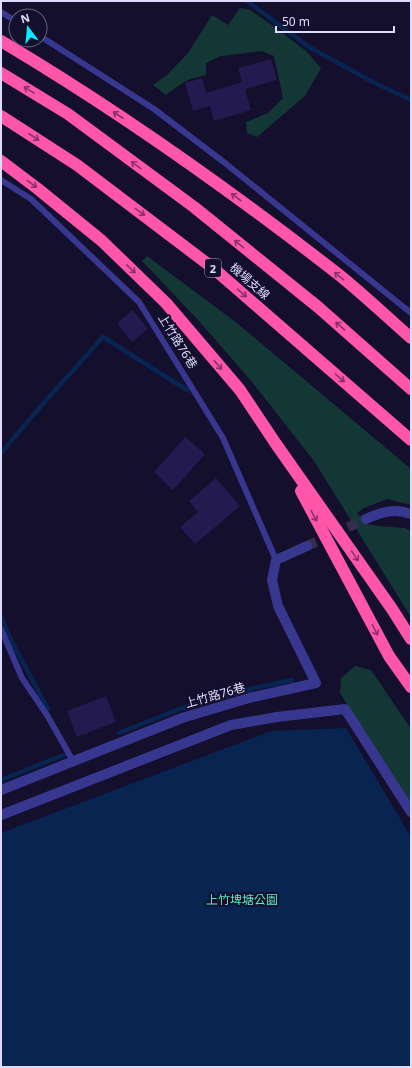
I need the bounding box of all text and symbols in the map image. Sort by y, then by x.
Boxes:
north arrow [8,8,48,48]
scale bar [276,8,394,34]
text: N [19,9,31,26]
text: 50 m [282,13,310,30]
one-way arrow [23,86,35,94]
one-way arrow [113,111,124,119]
one-way arrow [28,133,39,141]
one-way arrow [131,160,142,169]
one-way arrow [26,180,37,189]
one-way arrow [230,193,241,201]
one-way arrow [134,208,145,217]
one-way arrow [234,239,245,248]
road number: 2 [205,259,221,277]
street label: 機場支線 [226,259,274,303]
one-way arrow [126,264,136,274]
one-way arrow [334,271,344,280]
one-way arrow [236,288,246,297]
street label: 上竹路76巷 [154,310,202,372]
one-way arrow [335,321,345,331]
one-way arrow [214,359,223,370]
one-way arrow [334,374,345,383]
one-way arrow [311,509,319,521]
one-way arrow [351,551,359,562]
one-way arrow [372,624,380,636]
street label: 上竹路76巷 [183,678,247,712]
park label: 上竹埤塘公園 [206,891,278,908]

